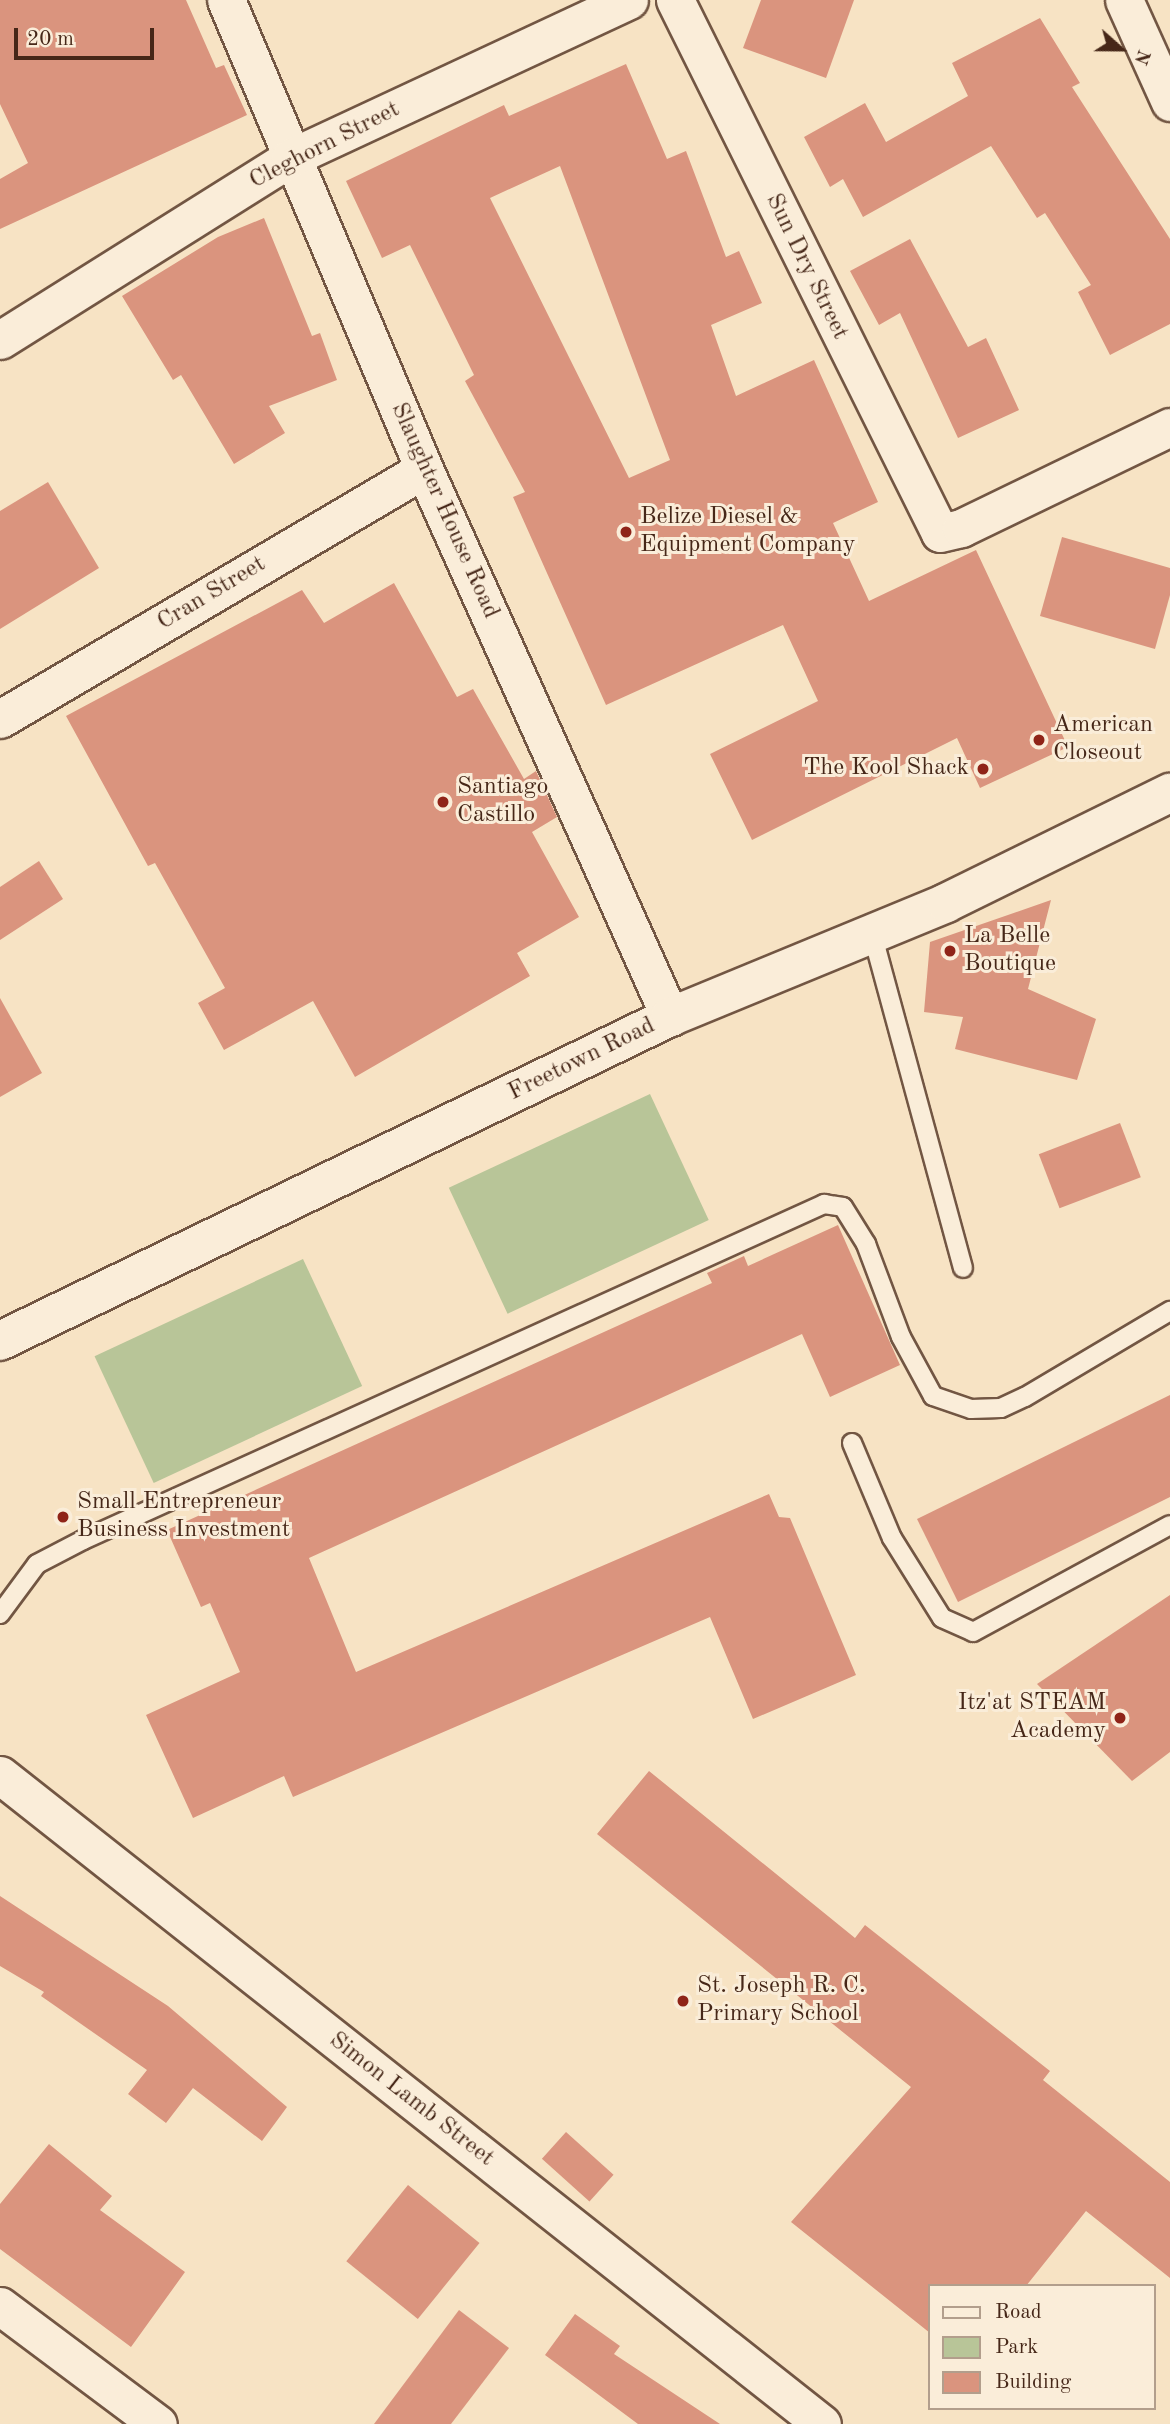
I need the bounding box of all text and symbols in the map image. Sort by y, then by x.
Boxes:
scale bar [18,14,158,58]
north arrow [1086,14,1156,84]
text: 20 m [27,29,74,50]
text: N [1130,47,1153,67]
street label: Cleghorn Street [245,96,405,196]
street label: Sun Dry Street [758,189,854,345]
street label: Slaughter House Road [383,399,505,623]
place label: Belize Diesel & Equipment Company [640,504,856,560]
marker: Belize Diesel & Equipment Company [618,524,634,540]
street label: Cran Street [153,550,271,638]
place label: American Closeout [1053,712,1153,768]
marker: American Closeout [1031,732,1047,748]
place label: The Kool Shack [803,755,969,783]
marker: The Kool Shack [975,761,991,777]
place label: Santiago Castillo [457,774,548,830]
marker: Santiago Castillo [435,794,451,810]
place label: La Belle Boutique [964,923,1056,979]
marker: La Belle Boutique [942,943,958,959]
street label: Freetown Road [504,1012,660,1108]
place label: Small Entrepreneur Business Investment [77,1489,290,1545]
marker: Small Entrepreneur Business Investment [55,1509,71,1525]
place label: Itz'at STEAM Academy [958,1690,1106,1746]
marker: Itz'at STEAM Academy [1112,1710,1128,1726]
place label: St. Joseph R. C. Primary School [697,1973,866,2029]
marker: St. Joseph R. C. Primary School [675,1993,691,2009]
street label: Simon Lamb Street [323,2027,499,2173]
legend [928,2284,1156,2410]
text: Road [995,2302,1042,2323]
text: Park [995,2337,1038,2358]
text: Building [995,2372,1071,2393]

